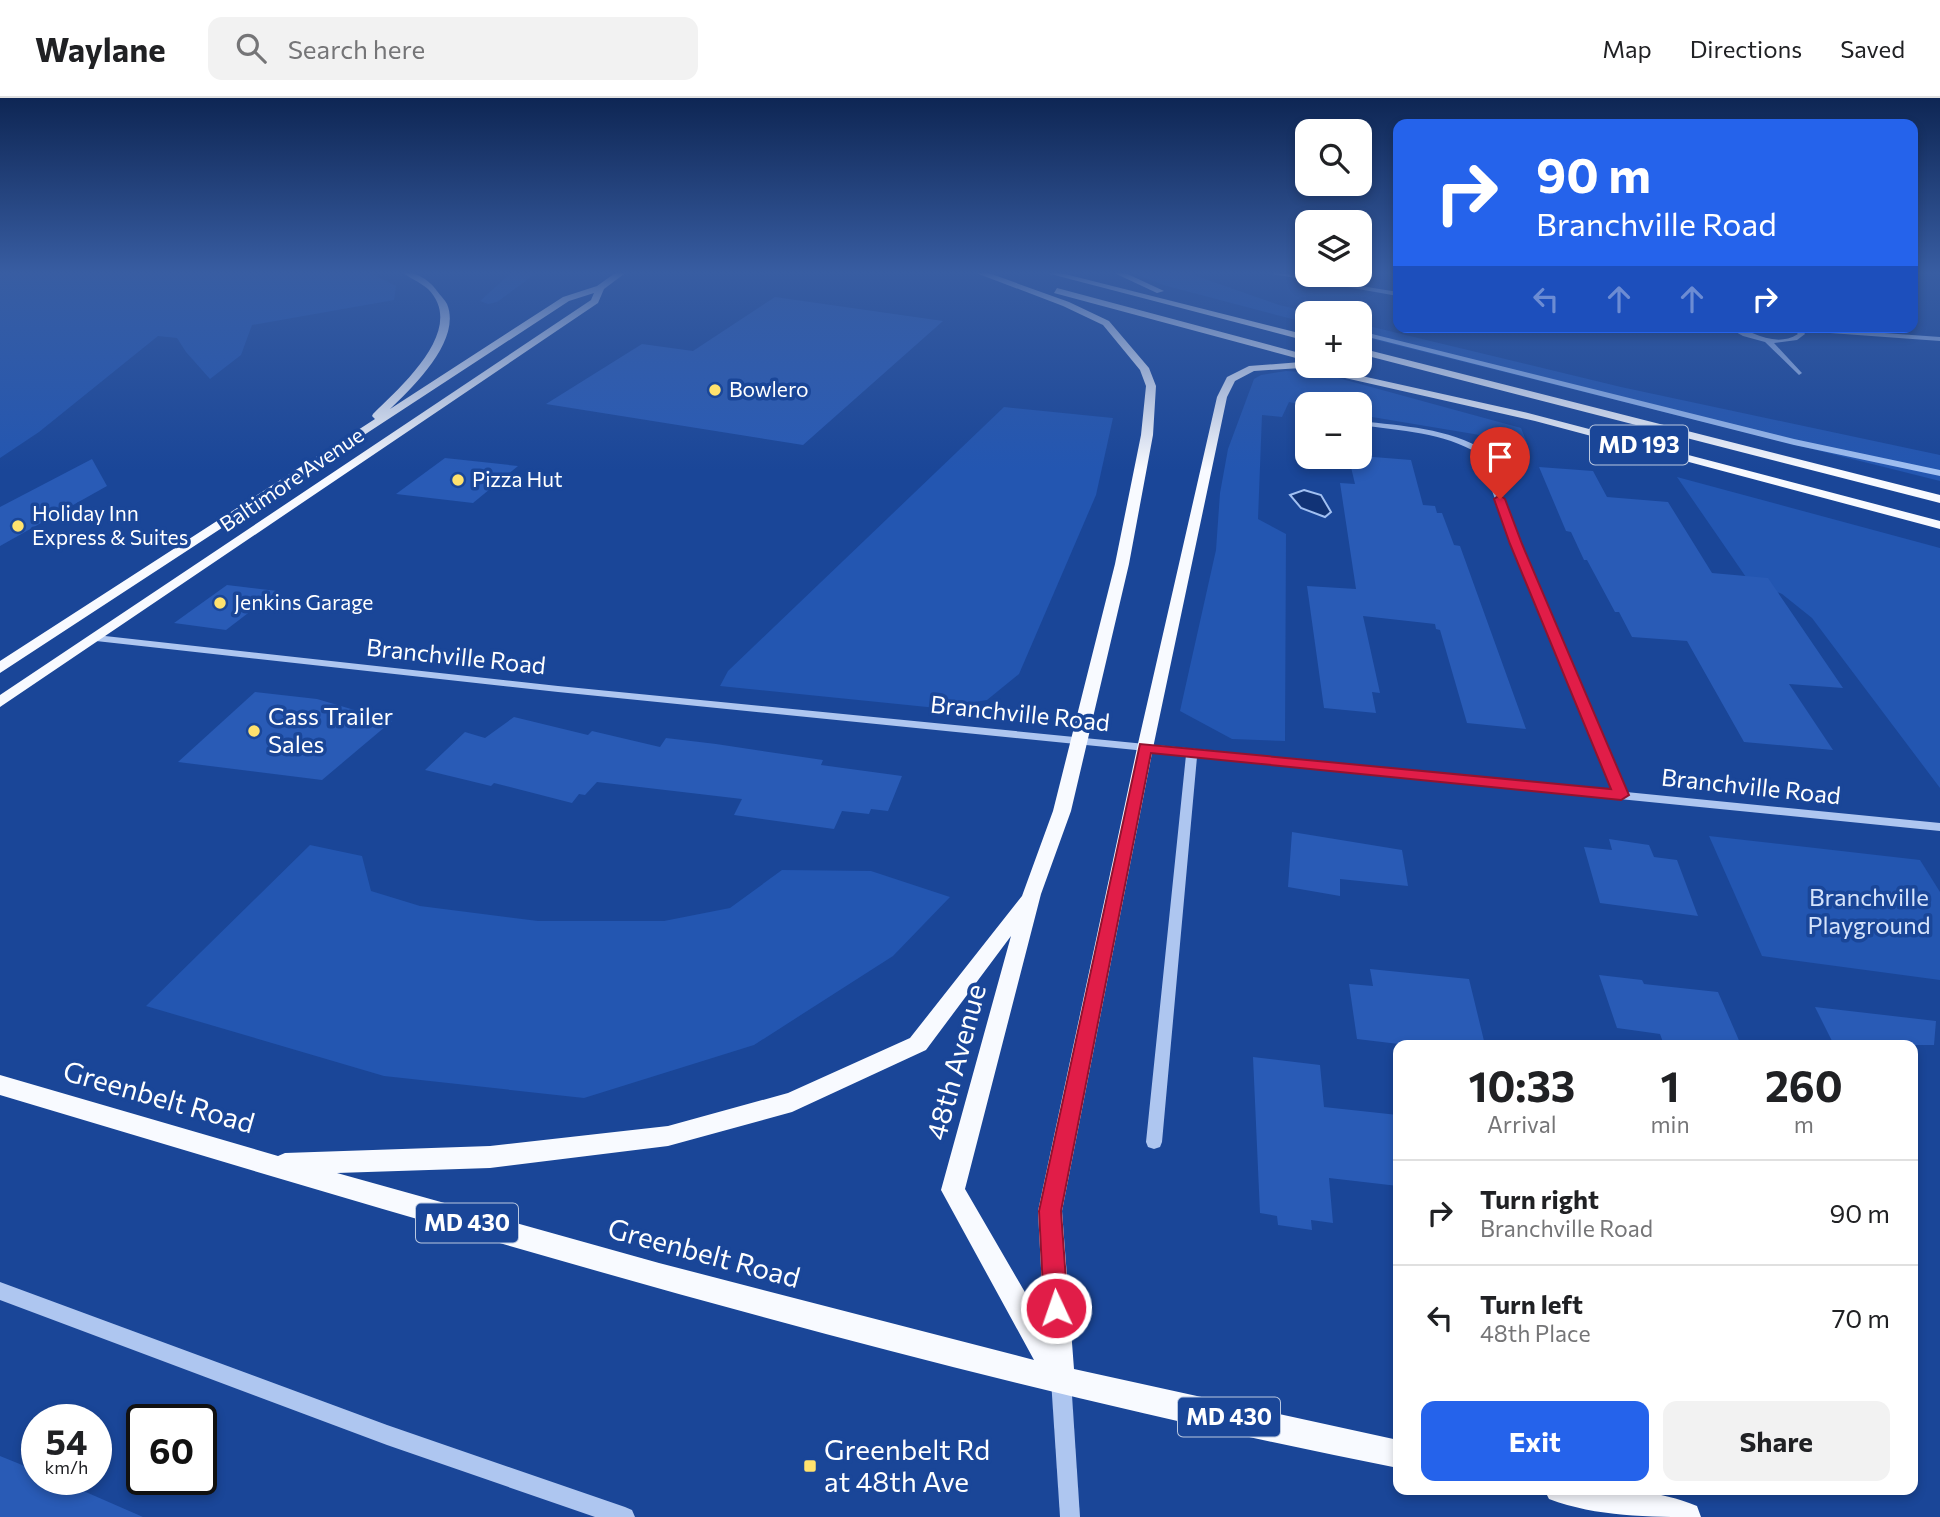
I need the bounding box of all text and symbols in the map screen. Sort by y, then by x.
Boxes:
search box [208,17,698,80]
text: Waylane [35,28,166,69]
icon: search [232,29,270,67]
text: Search here [288,33,425,64]
text: Map [1602,34,1652,63]
text: Directions [1690,34,1802,63]
text: Saved [1840,34,1905,63]
map controls [1295,119,1372,469]
button: search [1295,119,1372,196]
text: 90 m [1536,143,1651,203]
icon: right [1421,147,1512,238]
text: Branchville Road [1536,203,1777,243]
button: layers [1295,210,1372,287]
icon: left [1527,280,1565,318]
icon: ahead [1600,280,1638,318]
icon: ahead [1673,280,1711,318]
icon: right [1746,280,1784,318]
button: + [1295,301,1372,378]
place label: Bowlero [729,376,809,401]
marker: Bowlero [707,382,723,398]
button: − [1295,392,1372,469]
street label: Baltimore Avenue [215,421,368,536]
road number: MD 193 [1590,426,1688,464]
pin [1470,427,1530,499]
icon: arrive [1481,438,1519,476]
place label: Pizza Hut [472,466,563,491]
marker: Pizza Hut [450,472,466,488]
place label: Holiday Inn Express & Suites [32,500,188,549]
marker: Holiday Inn Express & Suites [10,518,26,534]
place label: Jenkins Garage [234,589,373,614]
marker: Jenkins Garage [212,595,228,611]
street label: Branchville Road [365,632,547,679]
street label: Branchville Road [929,689,1111,736]
place label: Cass Trailer Sales [268,701,394,758]
marker: Cass Trailer Sales [246,723,262,739]
street label: Branchville Road [1660,762,1842,809]
park label: Branchville Playground [1807,882,1931,939]
street label: 48th Avenue [918,980,992,1143]
street label: Greenbelt Road [60,1052,259,1140]
text: 10:33 [1468,1059,1575,1111]
text: 1 [1661,1059,1680,1111]
text: 260 [1765,1059,1843,1111]
text: Arrival [1487,1110,1557,1138]
text: min [1651,1110,1690,1138]
text: m [1794,1110,1814,1138]
text: Turn right [1480,1183,1599,1214]
icon: right [1421,1194,1459,1232]
text: 90 m [1830,1197,1890,1228]
road number: MD 430 [416,1204,518,1242]
street label: Greenbelt Road [604,1210,804,1294]
text: Branchville Road [1480,1214,1653,1242]
position arrow [1019,1271,1093,1345]
text: Turn left [1480,1288,1583,1319]
icon: left [1421,1299,1459,1337]
text: 70 m [1832,1302,1890,1333]
text: 48th Place [1480,1319,1591,1347]
road number: MD 430 [1178,1398,1280,1436]
button: Exit [1421,1401,1649,1481]
button: Share [1663,1401,1890,1481]
speed limit sign: 60 [126,1404,217,1495]
text: 54 [46,1419,87,1462]
place label: Greenbelt Rd at 48th Ave [824,1432,990,1498]
text: km/h [45,1456,88,1478]
marker: Greenbelt Rd at 48th Ave [802,1458,818,1474]

